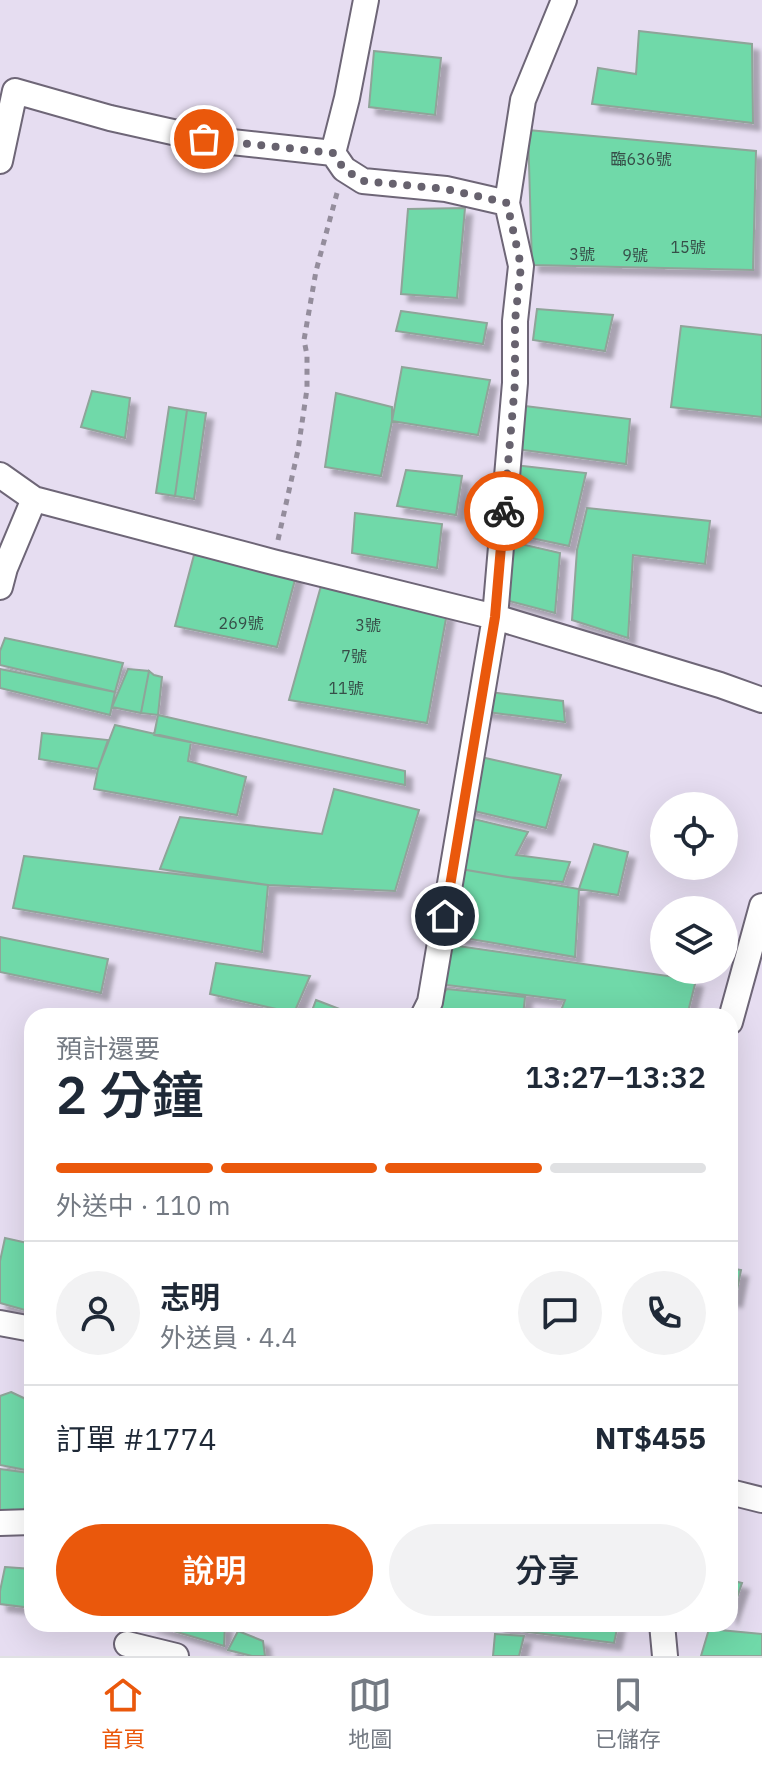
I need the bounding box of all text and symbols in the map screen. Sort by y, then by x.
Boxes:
pin [170,105,238,173]
icon: bag [182,117,226,161]
house number: 臨636號 [611,149,671,169]
house number: 15號 [670,237,706,257]
house number: 3號 [569,244,595,264]
house number: 9號 [622,245,648,265]
courier [464,471,544,551]
icon: bike [482,489,526,533]
house number: 269號 [219,613,263,633]
house number: 3號 [355,615,381,635]
house number: 7號 [341,646,367,666]
house number: 11號 [328,678,364,698]
map controls [650,792,738,984]
button: locate [650,792,738,880]
pin [411,882,479,950]
icon: home [423,894,467,938]
button: layers [650,896,738,984]
text: 預計還要 [56,1031,160,1065]
text: 13:27–13:32 [525,1057,706,1096]
text: 2 分鐘 [56,1061,203,1128]
text: 外送中 · 110 m [56,1188,230,1222]
button: person [56,1271,140,1355]
button: chat [518,1271,602,1355]
button: phone [622,1271,706,1355]
text: 志明 [160,1277,220,1316]
text: 外送員 · 4.4 [160,1320,297,1354]
text: NT$455 [595,1418,706,1457]
text: 訂單 #1774 [56,1419,216,1458]
button: 說明 [56,1524,373,1616]
button: 分享 [389,1524,706,1616]
tab: 首頁 [101,1673,145,1753]
tab: 地圖 [348,1673,392,1753]
tab: 已儲存 [595,1673,661,1753]

